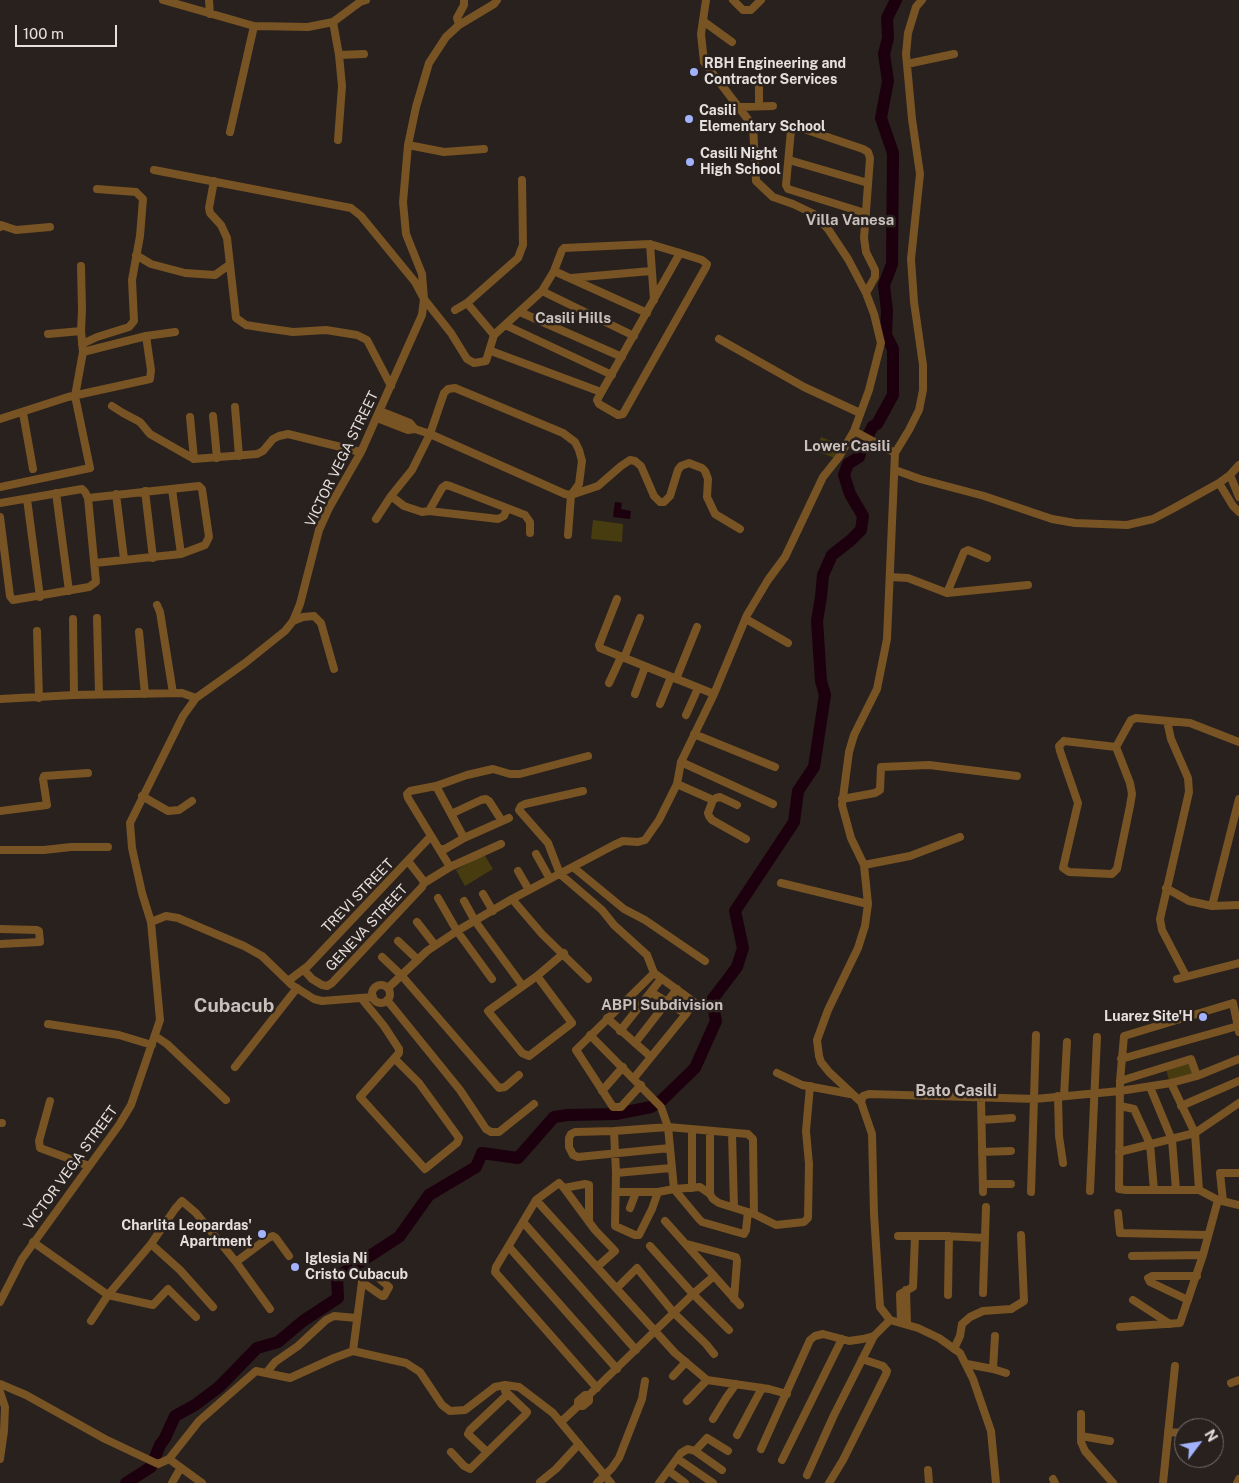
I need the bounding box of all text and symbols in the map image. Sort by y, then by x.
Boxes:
scale bar [18,15,120,47]
text: 100 m [23,25,64,42]
place label: RBH Engineering and Contractor Services [704,56,846,88]
marker: RBH Engineering and Contractor Services [688,66,700,78]
place label: Casili Elementary School [699,103,826,136]
marker: Casili Elementary School [683,113,695,125]
place label: Casili Night High School [700,146,781,178]
marker: Casili Night High School [684,156,696,168]
district label: Villa Vanesa [806,211,894,229]
district label: Casili Hills [535,309,611,327]
street label: VICTOR VEGA STREET [302,388,382,530]
district label: Lower Casili [804,437,890,455]
street label: TREVI STREET [319,856,397,936]
street label: GENEVA STREET [323,881,411,975]
district label: Cubacub [194,995,274,1017]
district label: ABPI Subdivision [601,996,723,1014]
place label: Luarez Site'H [1104,1009,1193,1025]
marker: Luarez Site'H [1197,1011,1209,1023]
district label: Bato Casili [915,1081,997,1101]
street label: VICTOR VEGA STREET [20,1103,122,1233]
place label: Charlita Leopardas' Apartment [121,1218,252,1250]
marker: Charlita Leopardas' Apartment [256,1228,268,1240]
place label: Iglesia Ni Cristo Cubacub [305,1251,408,1284]
marker: Iglesia Ni Cristo Cubacub [289,1261,301,1273]
north arrow [1174,1418,1224,1468]
text: N [1201,1427,1221,1445]

